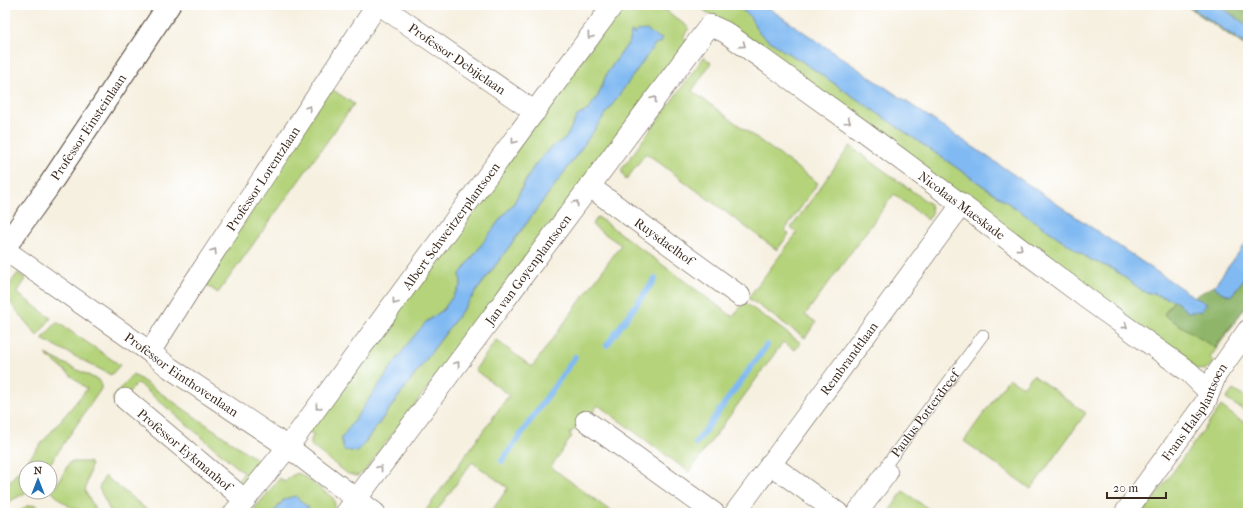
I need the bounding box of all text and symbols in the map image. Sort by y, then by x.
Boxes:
street label: Professor Debijelaan [406,20,509,98]
one-way arrow [588,32,595,39]
one-way arrow [738,40,745,47]
street label: Professor Einsteinlaan [48,71,129,183]
one-way arrow [649,96,656,103]
one-way arrow [304,105,312,112]
one-way arrow [844,116,851,123]
street label: Professor Lorentzlaan [223,123,303,234]
one-way arrow [511,137,518,144]
street label: Albert Schweitzerplantsoen [399,159,503,293]
street label: Nicolaas Maeskade [916,168,1009,243]
one-way arrow [571,200,578,207]
street label: Jan van Goyenplantsoen [482,211,574,329]
street label: Ruysdaelhof [631,215,698,269]
one-way arrow [1016,243,1023,250]
one-way arrow [209,248,217,255]
one-way arrow [393,298,400,305]
street label: Rembrandtlaan [817,319,881,398]
one-way arrow [1120,321,1127,328]
street label: Professor Einthovenlaan [122,329,242,420]
street label: Frans Halsplantsoen [1159,360,1230,464]
one-way arrow [453,361,460,368]
street label: Paulus Potterdreef [888,365,964,460]
one-way arrow [315,402,322,409]
street label: Professor Eykmanhof [134,406,237,495]
north arrow [18,460,58,500]
text: N [34,464,43,477]
one-way arrow [375,465,383,472]
scale bar [1107,474,1166,500]
text: 20 m [1113,481,1138,495]

